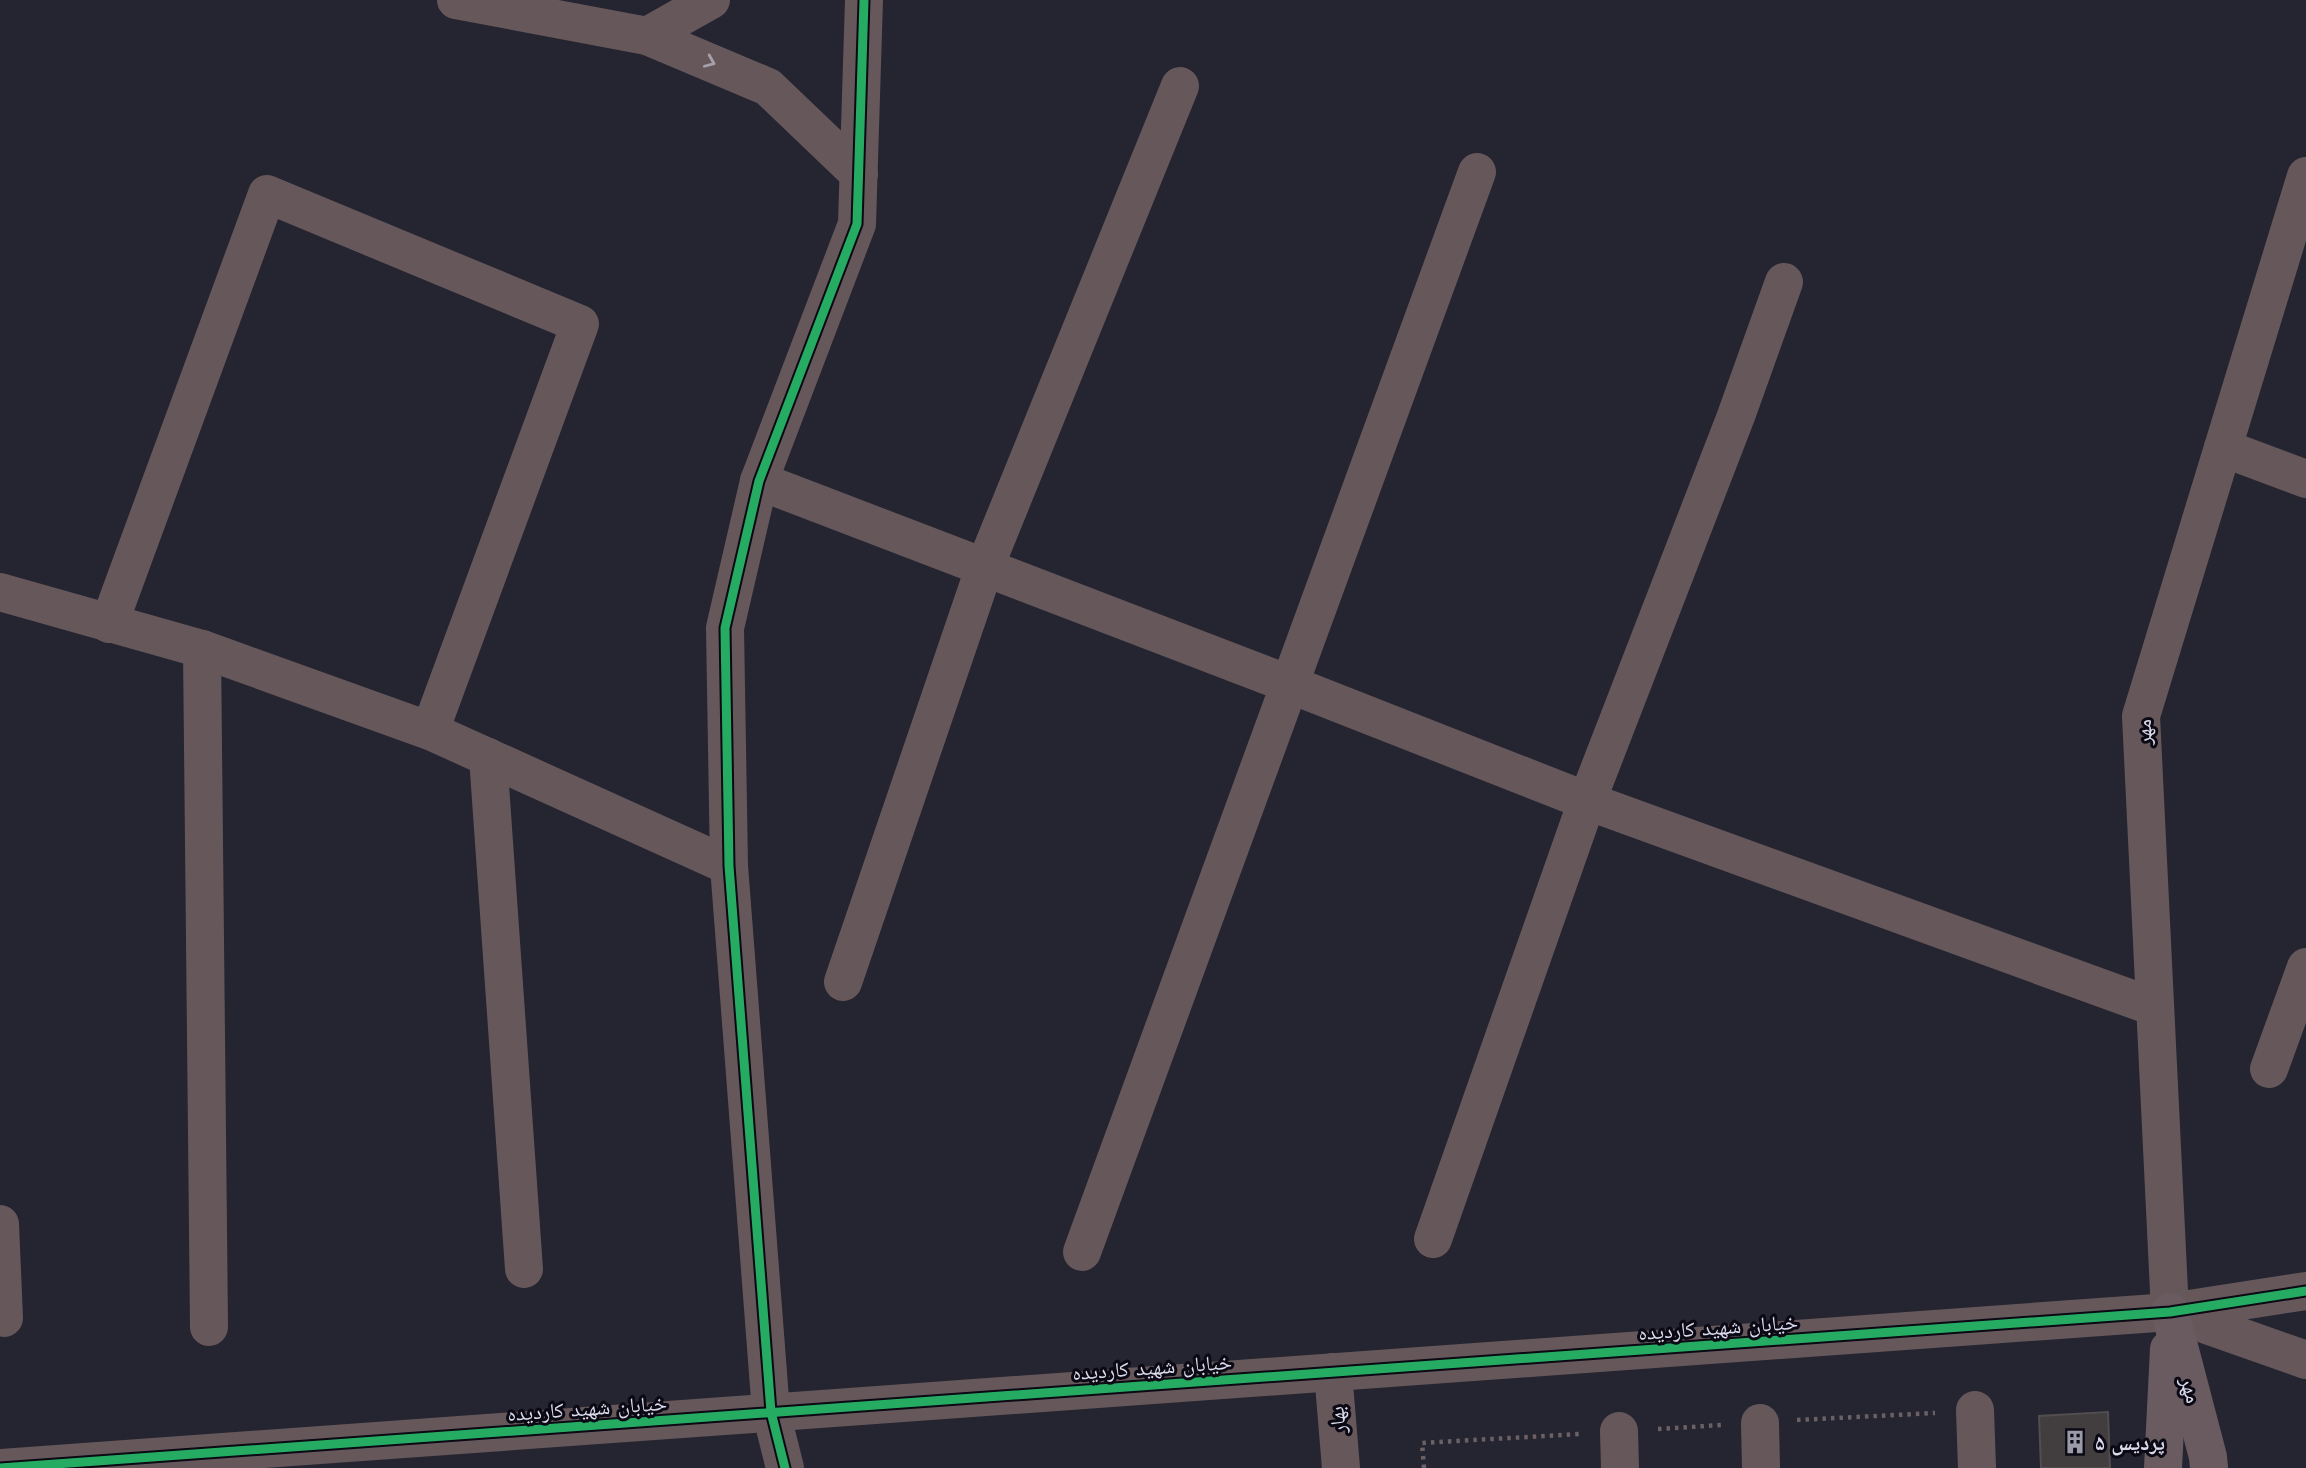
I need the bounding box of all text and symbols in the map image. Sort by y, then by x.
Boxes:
one-way arrow [703,54,715,68]
street label: مهر [2131,719,2156,746]
street label: خیابان شهید کاردیده [1637,1309,1799,1345]
street label: خیابان شهید کاردیده [1071,1349,1233,1385]
street label: مهر [2175,1373,2206,1406]
street label: خیابان شهید کاردیده [506,1390,668,1426]
street label: بهار [1323,1405,1351,1436]
building icon: پردیس ۵ [2061,1428,2089,1456]
place label: پردیس ۵ [2095,1430,2165,1456]

